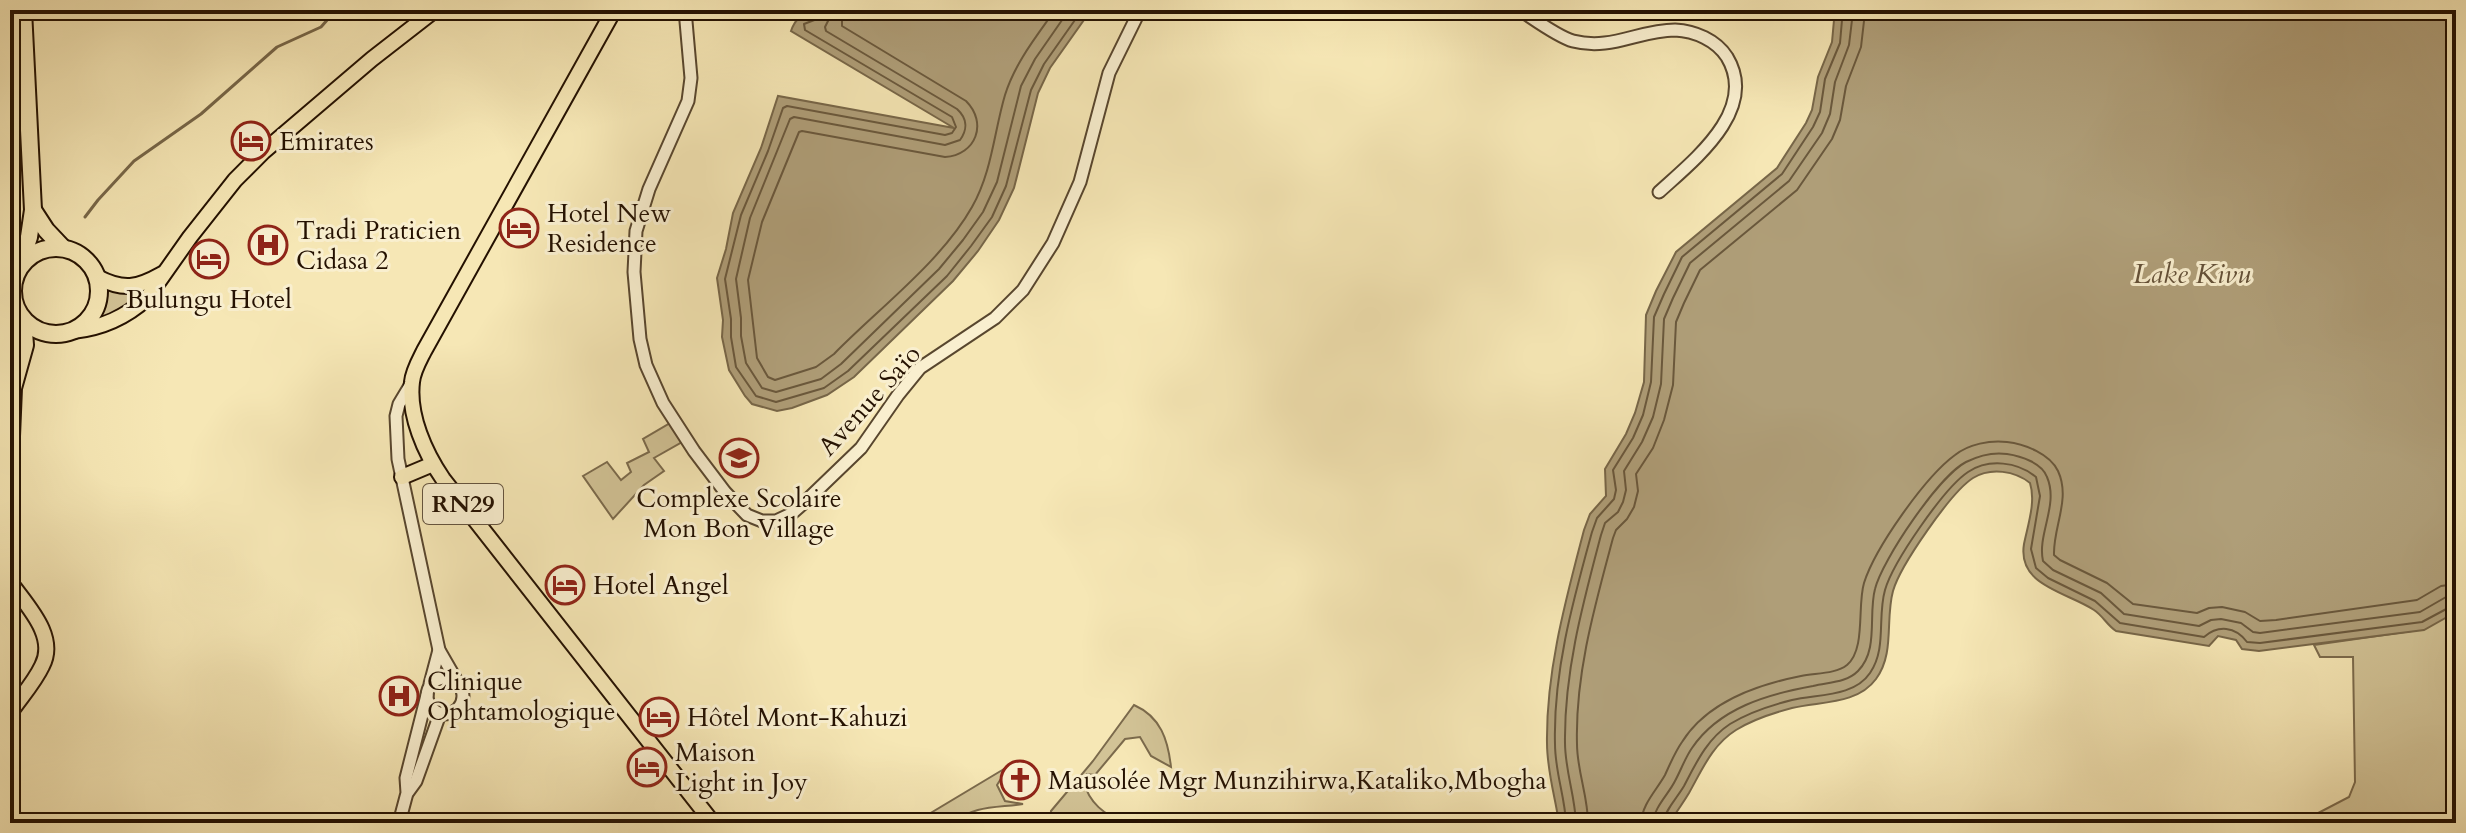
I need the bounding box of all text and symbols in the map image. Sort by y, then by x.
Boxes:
hotel icon: Emirates [230,120,272,162]
place label: Emirates [279,124,374,159]
place label: Hotel New Residence [547,196,671,261]
hotel icon: Hotel New Residence [498,207,540,249]
place label: Tradi Praticien Cidasa 2 [296,213,462,278]
hospital icon: Tradi Praticien Cidasa 2 [247,224,289,266]
hotel icon: Bulungu Hotel [188,238,230,280]
water label: Lake Kivu [2133,255,2251,293]
place label: Bulungu Hotel [126,282,292,317]
street label: Avenue Saïo [810,337,929,463]
school or university icon: Complexe Scolaire Mon Bon Village [718,437,760,479]
place label: Complexe Scolaire Mon Bon Village [636,481,842,546]
road number: RN29 [423,484,503,524]
hotel icon: Hotel Angel [544,564,586,606]
place label: Hotel Angel [593,568,729,603]
place label: Clinique Ophtamologique [427,664,616,729]
hospital icon: Clinique Ophtamologique [378,675,420,717]
hotel icon: Hôtel Mont-Kahuzi [638,696,680,738]
place label: Hôtel Mont-Kahuzi [687,700,908,735]
place label: Maison Light in Joy [675,735,808,800]
hotel icon: Maison Light in Joy [626,746,668,788]
church icon: Mausolée Mgr Munzihirwa,Kataliko,Mbogha [999,759,1041,801]
place label: Mausolée Mgr Munzihirwa,Kataliko,Mbogha [1048,763,1547,798]

